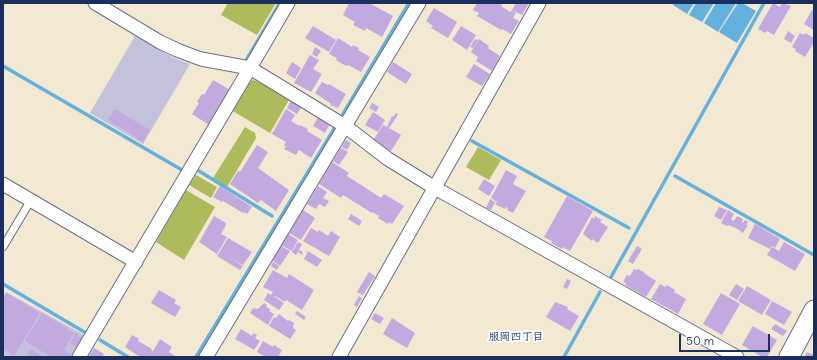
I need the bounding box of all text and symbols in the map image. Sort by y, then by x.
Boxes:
scale bar [681,326,772,352]
district label: 服岡四丁目 [489,330,543,344]
text: 50 m [686,333,714,348]

